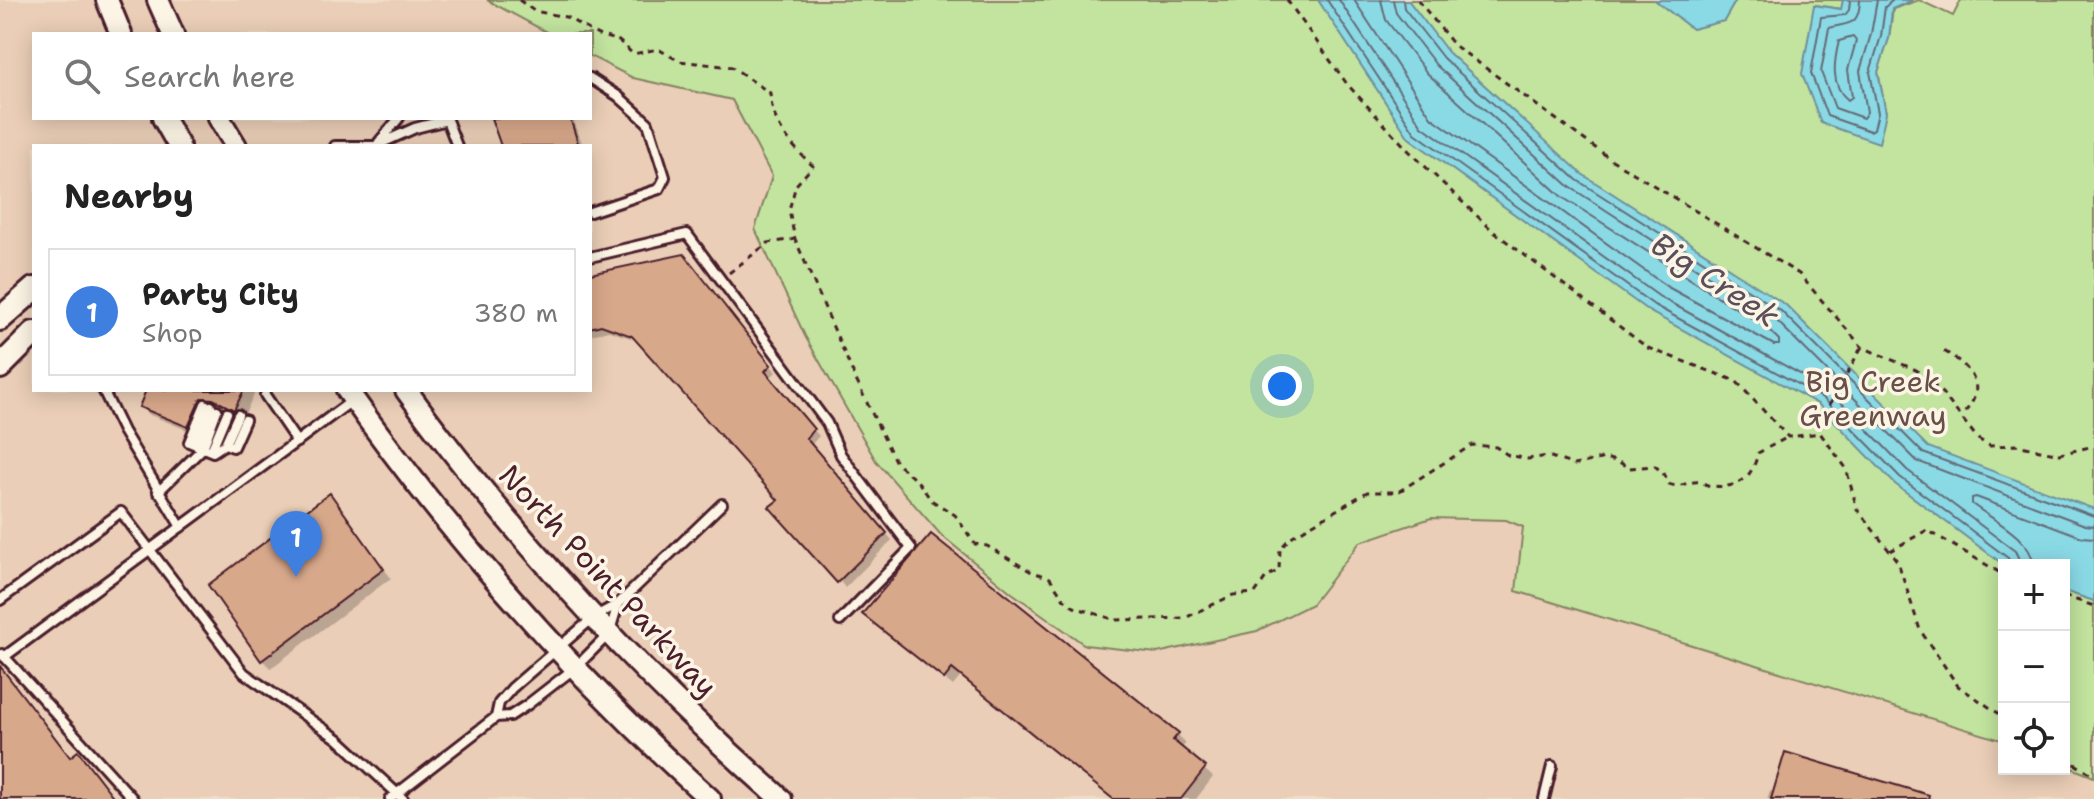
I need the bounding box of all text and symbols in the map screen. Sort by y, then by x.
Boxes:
search box [32,32,592,120]
icon: search [60,54,104,98]
text: Search here [124,56,295,97]
text: Nearby [64,173,194,219]
water label: Big Creek [1643,222,1788,337]
text: Party City [142,274,299,315]
text: 1 [86,295,98,330]
text: 380 m [473,295,558,330]
text: Shop [142,315,203,350]
park label: Big Creek Greenway [1799,361,1947,436]
your location [1262,366,1302,406]
street label: North Point Parkway [490,455,727,706]
pin: 1 [270,511,322,577]
map controls [1998,559,2070,775]
button: + [1998,559,2070,631]
button: − [1998,631,2070,703]
button: locate [1998,703,2070,775]

